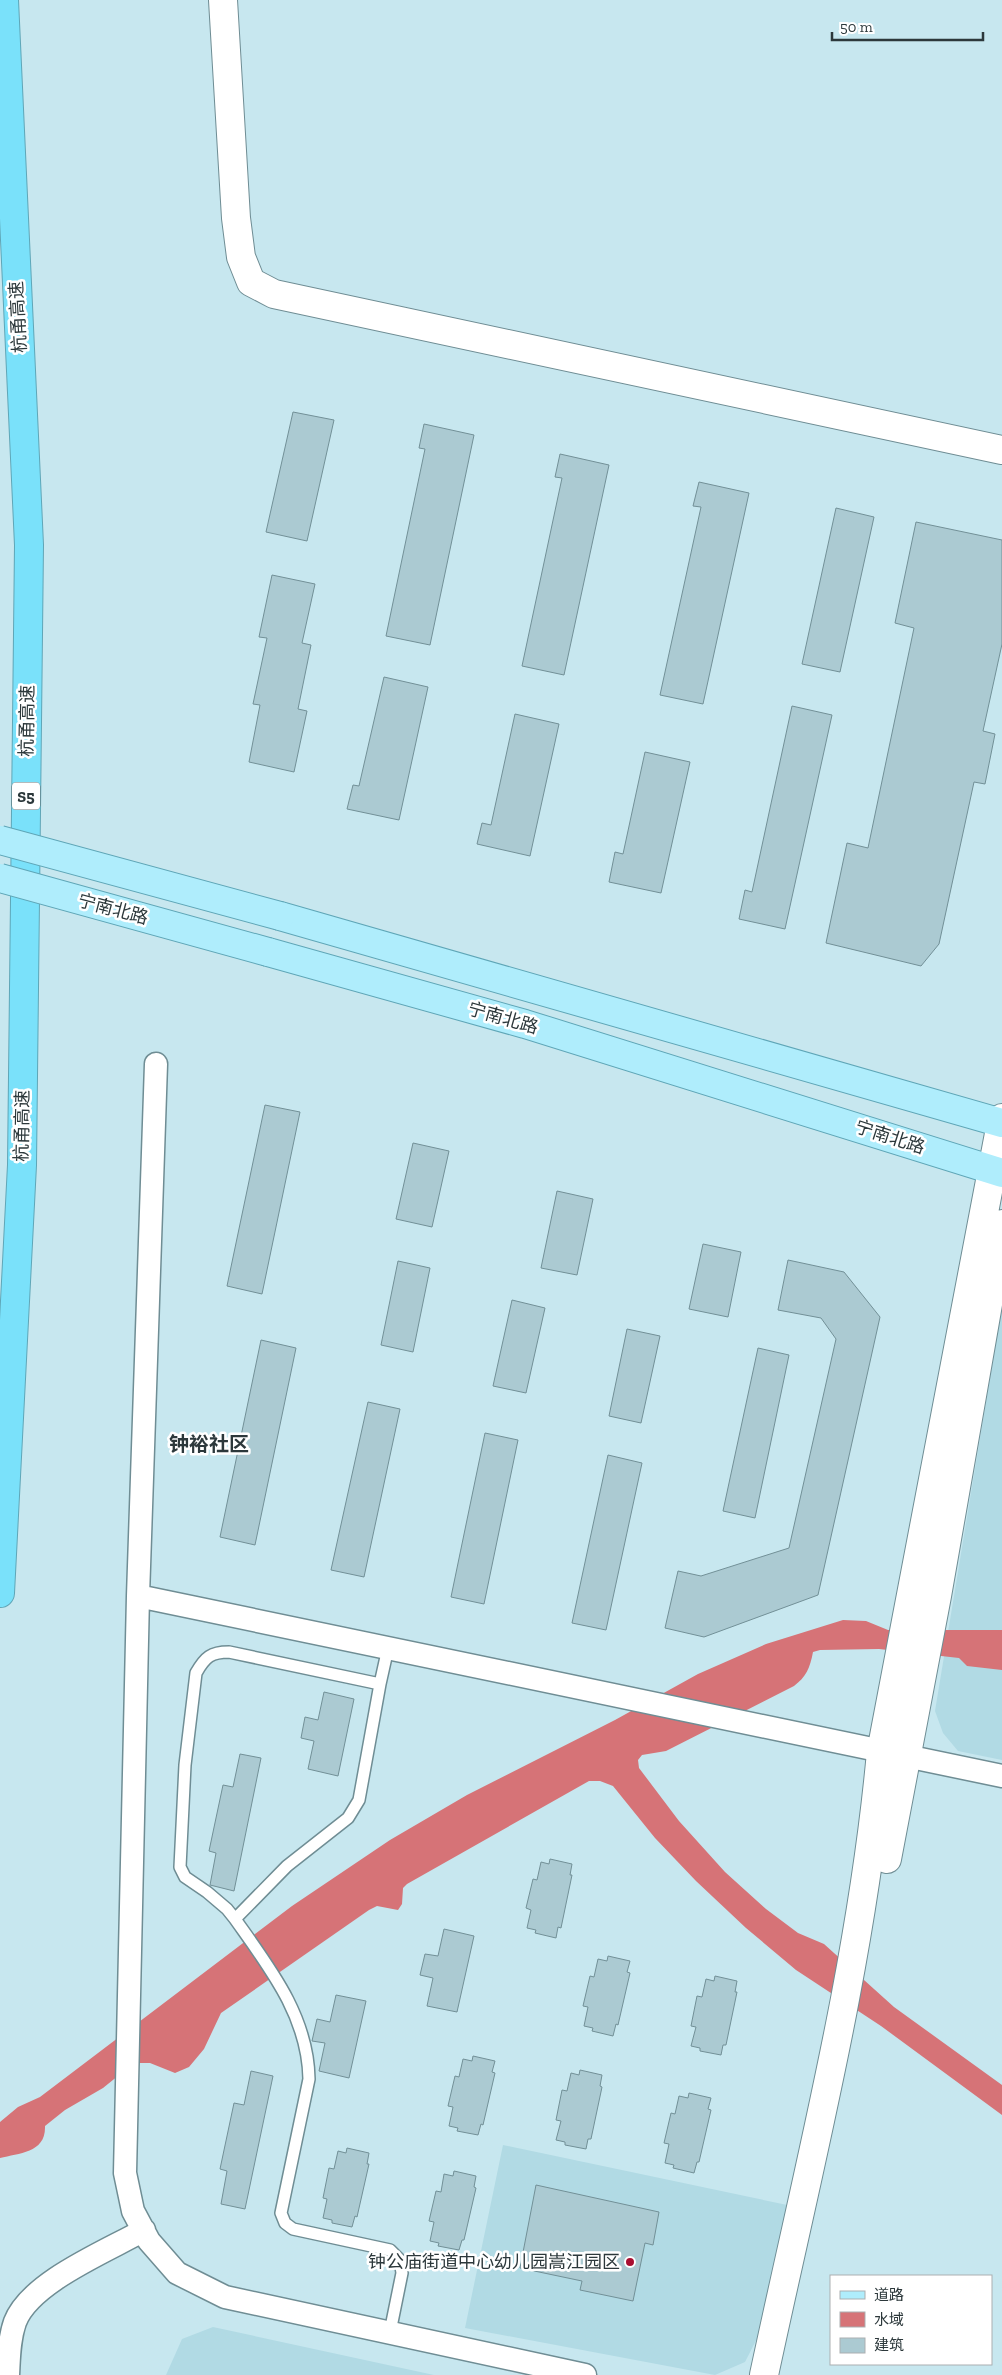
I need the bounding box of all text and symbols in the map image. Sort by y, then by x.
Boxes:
scale bar [832,10,983,42]
text: 50 m [840,18,873,36]
street label: 杭甬高速 [5,280,31,354]
street label: 杭甬高速 [15,685,39,757]
road number: S5 [12,782,40,809]
street label: 宁南北路 [75,889,151,929]
street label: 宁南北路 [465,998,541,1038]
street label: 杭甬高速 [10,1090,34,1162]
street label: 宁南北路 [852,1115,928,1159]
district label: 钟裕社区 [169,1432,249,1456]
place label: 钟公庙街道中心幼儿园嵩江园区 [368,2251,620,2273]
marker: 钟公庙街道中心幼儿园嵩江园区 [624,2256,636,2268]
legend [830,2275,992,2365]
text: 道路 [874,2286,904,2304]
text: 水域 [874,2311,904,2329]
text: 建筑 [874,2336,904,2354]

